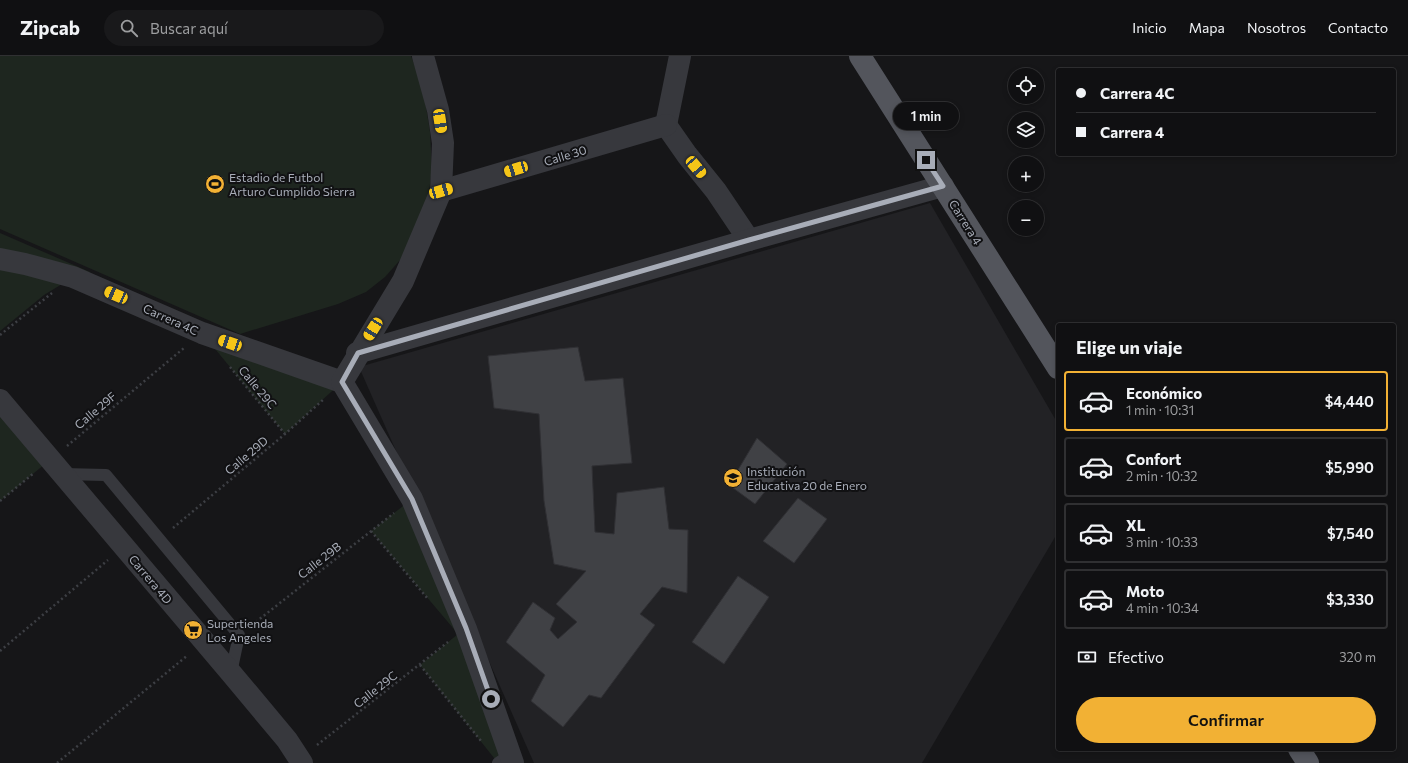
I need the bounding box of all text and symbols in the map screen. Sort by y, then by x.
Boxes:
search box [104,10,384,46]
text: Zipcab [20,16,80,39]
icon: search [118,17,140,39]
text: Buscar aquí [150,19,228,37]
text: Inicio [1132,19,1167,36]
text: Mapa [1189,19,1225,36]
text: Nosotros [1247,19,1306,36]
text: Contacto [1328,19,1388,36]
map controls [1008,68,1044,236]
button: locate [1008,68,1044,104]
text: Carrera 4C [1100,84,1175,102]
callout: 1 min [893,102,959,130]
car [432,108,448,134]
text: 1 min [911,108,941,124]
button: layers [1008,112,1044,148]
text: Carrera 4 [1100,123,1164,141]
street label: Calle 30 [542,142,588,168]
route end [917,151,935,169]
car [684,154,708,180]
button: + [1008,156,1044,192]
car [503,160,529,178]
place label: Estadio de Futbol Arturo Cumplido Sierra [229,170,355,198]
sports icon: Estadio de Futbol Arturo Cumplido Sierra [204,173,226,195]
car [428,182,454,200]
street label: Carrera 4 [947,197,985,247]
button: − [1008,200,1044,236]
car [103,285,129,305]
street label: Carrera 4C [141,301,201,337]
car [362,316,384,342]
car [217,333,243,353]
text: Elige un viaje [1076,336,1182,358]
street label: Calle 29C [236,363,280,411]
icon: car [1078,383,1114,419]
text: Económico [1126,384,1202,402]
street label: Calle 29F [71,388,119,431]
text: $4,440 [1325,392,1374,410]
text: 1 min · 10:31 [1126,402,1194,418]
street label: Calle 29D [222,433,271,477]
icon: car [1078,449,1114,485]
text: Confort [1126,450,1181,468]
text: $5,990 [1325,458,1374,476]
place label: Institución Educativa 20 de Enero [747,464,867,492]
school or university icon: Institución Educativa 20 de Enero [722,467,744,489]
text: 2 min · 10:32 [1126,468,1198,484]
icon: car [1078,515,1114,551]
text: XL [1126,516,1145,534]
text: $7,540 [1327,524,1374,542]
text: 3 min · 10:33 [1126,534,1198,550]
street label: Calle 29B [295,539,344,581]
street label: Carrera 4D [127,552,176,606]
icon: car [1078,581,1114,617]
text: Moto [1126,582,1165,600]
text: $3,330 [1326,590,1374,608]
text: 4 min · 10:34 [1126,600,1199,616]
place label: Supertienda Los Angeles [207,616,273,644]
supermarket icon: Supertienda Los Angeles [182,619,204,641]
icon: cash [1076,646,1098,668]
text: Efectivo [1108,648,1164,666]
text: 320 m [1339,649,1376,665]
street label: Calle 29C [350,668,400,710]
route start [482,690,500,708]
button: Confirmar [1076,697,1376,743]

